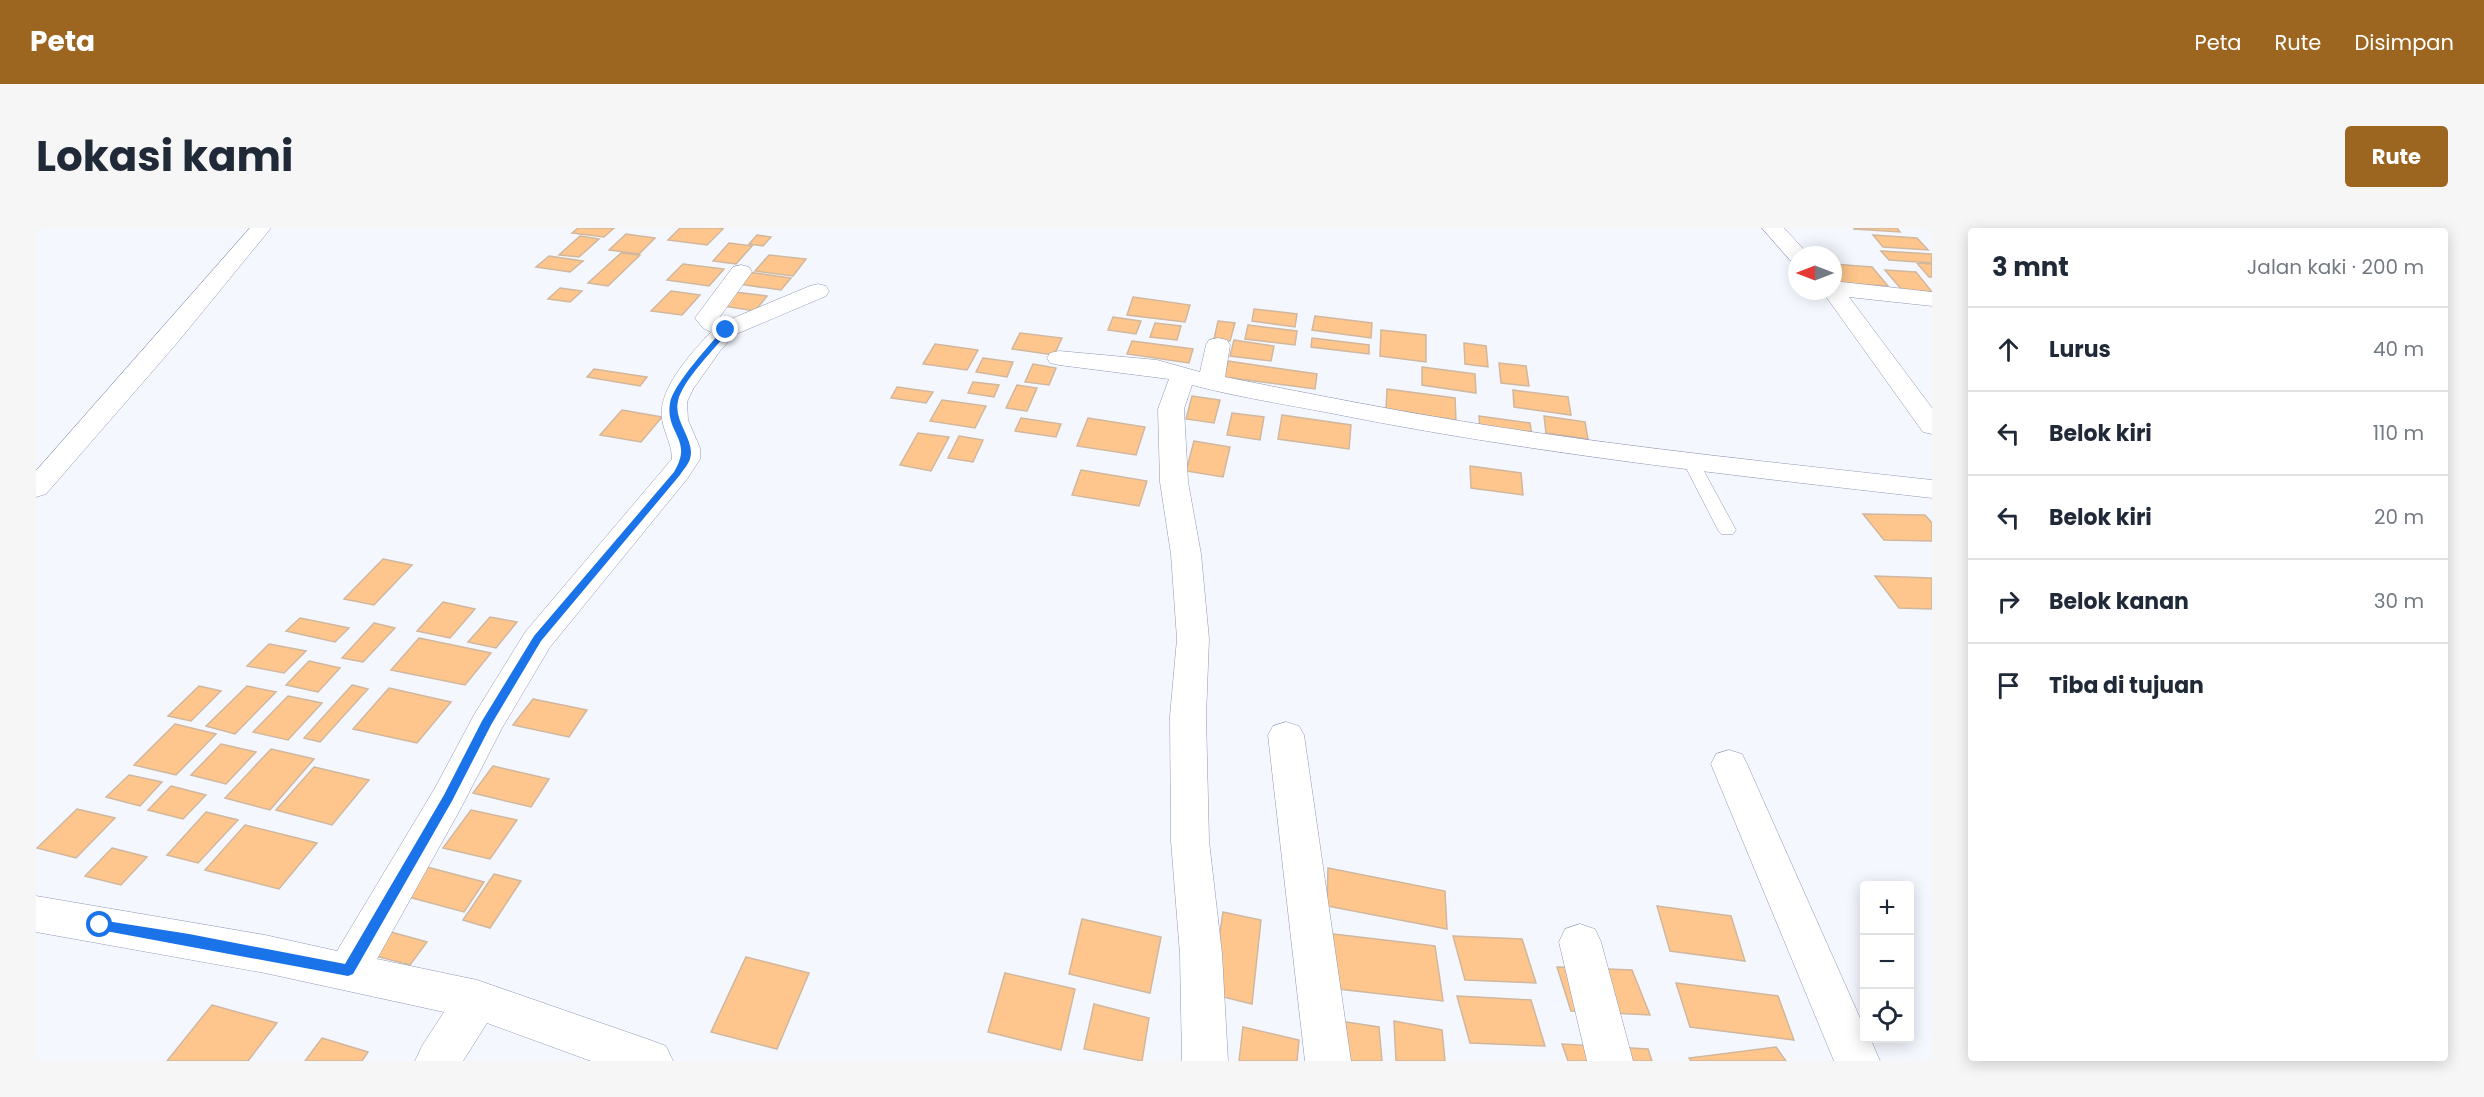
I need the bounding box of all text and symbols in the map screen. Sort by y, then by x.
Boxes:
text: Peta [30,22,95,61]
text: Peta [2194,28,2242,57]
text: Rute [2275,28,2321,57]
text: Disimpan [2354,28,2454,57]
button: Rute [2345,126,2448,187]
text: Lokasi kami [36,127,293,186]
north arrow [1788,246,1842,300]
text: 3 mnt [1992,249,2069,285]
text: Jalan kaki · 200 m [2247,253,2424,281]
route end [712,316,738,342]
icon: ahead [1992,333,2025,366]
text: Lurus [2049,334,2111,365]
text: 40 m [2373,335,2424,363]
icon: left [1992,417,2025,450]
text: Belok kiri [2049,418,2152,449]
text: 110 m [2373,419,2424,447]
icon: left [1992,501,2025,534]
text: Belok kiri [2049,502,2152,533]
text: 20 m [2374,503,2424,531]
icon: right [1992,585,2025,618]
text: Belok kanan [2049,586,2189,617]
text: 30 m [2374,587,2424,615]
icon: arrive [1992,669,2025,702]
text: Tiba di tujuan [2049,670,2204,701]
map controls [1860,881,1914,1043]
button: + [1860,881,1914,935]
route start [86,911,112,937]
button: − [1860,935,1914,989]
button: locate [1860,989,1914,1043]

